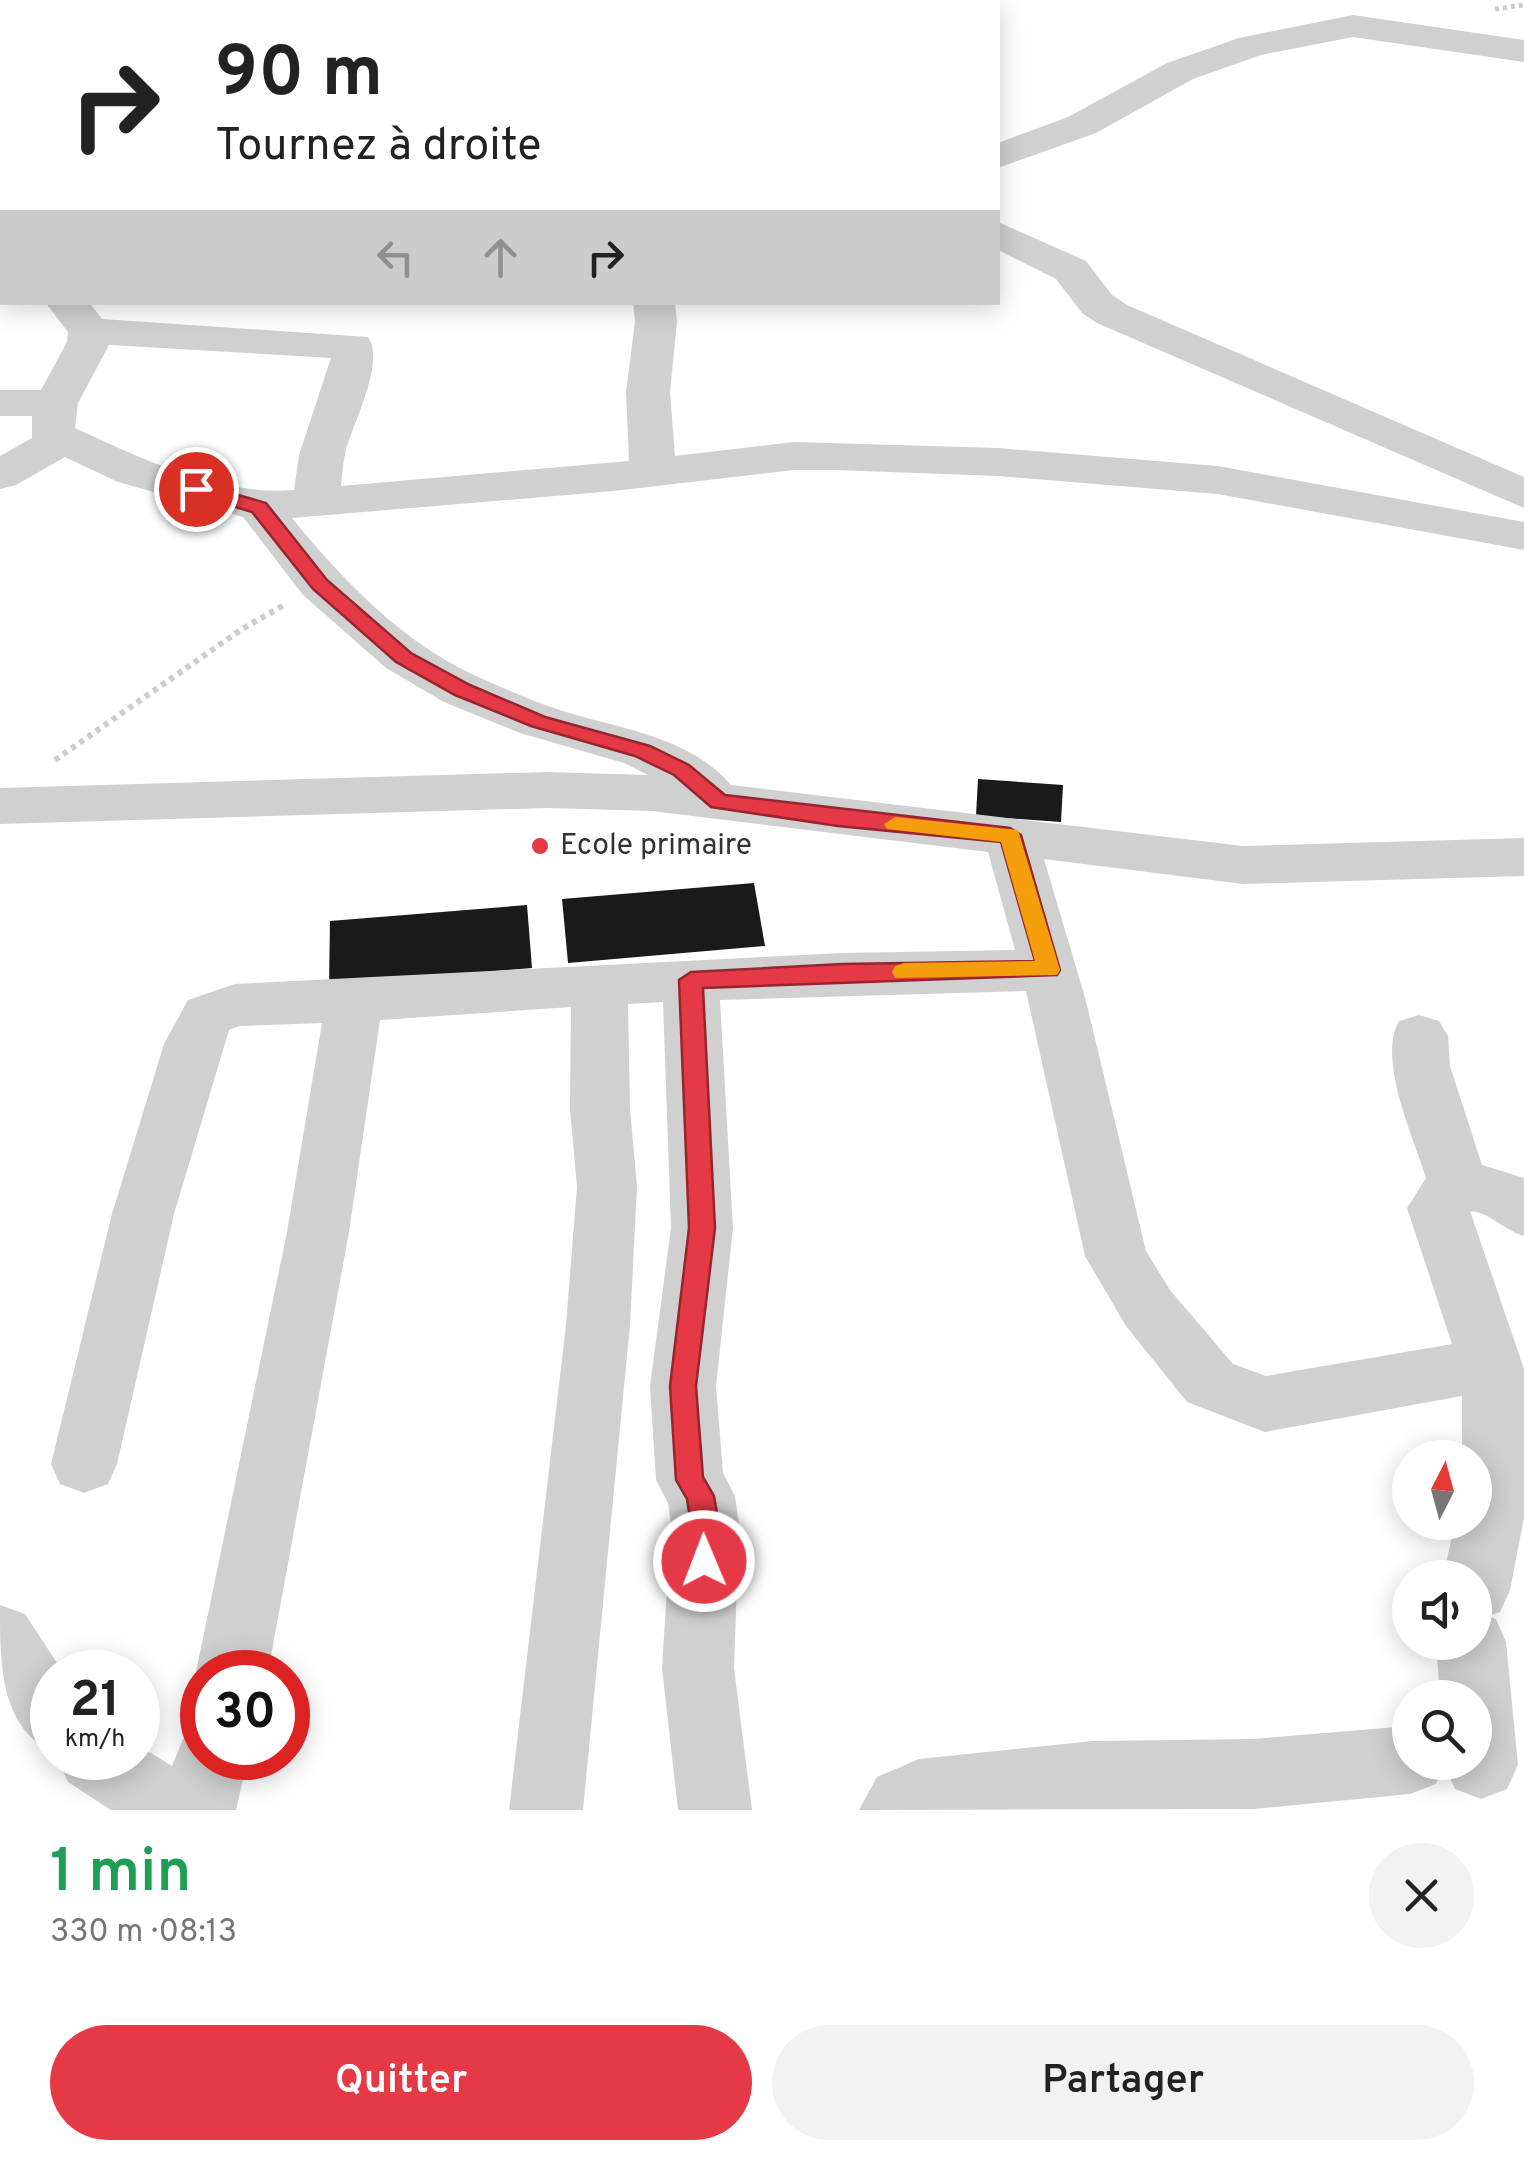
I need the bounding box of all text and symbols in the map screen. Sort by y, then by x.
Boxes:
text: 90 m [215,32,383,121]
icon: right [50,40,180,170]
text: Tournez à droite [215,119,542,176]
icon: left [368,230,423,285]
icon: ahead [473,230,528,285]
icon: right [578,230,633,285]
pin [154,447,239,532]
icon: arrive [169,462,224,517]
place label: Ecole primaire [560,828,752,865]
marker: Ecole primaire [529,835,551,857]
north arrow [1392,1440,1492,1540]
map controls [1392,1440,1492,1780]
position arrow [652,1509,756,1613]
button: sound [1392,1560,1492,1660]
speed limit sign: 30 [180,1650,310,1780]
text: 21 [70,1671,120,1734]
button: search [1392,1680,1492,1780]
text: km/h [65,1724,125,1756]
text: 1 min [50,1837,191,1913]
button: close [1369,1843,1474,1948]
text: 330 m · 08:13 [50,1913,237,1953]
button: Quitter [50,2025,752,2140]
button: Partager [772,2025,1474,2140]

